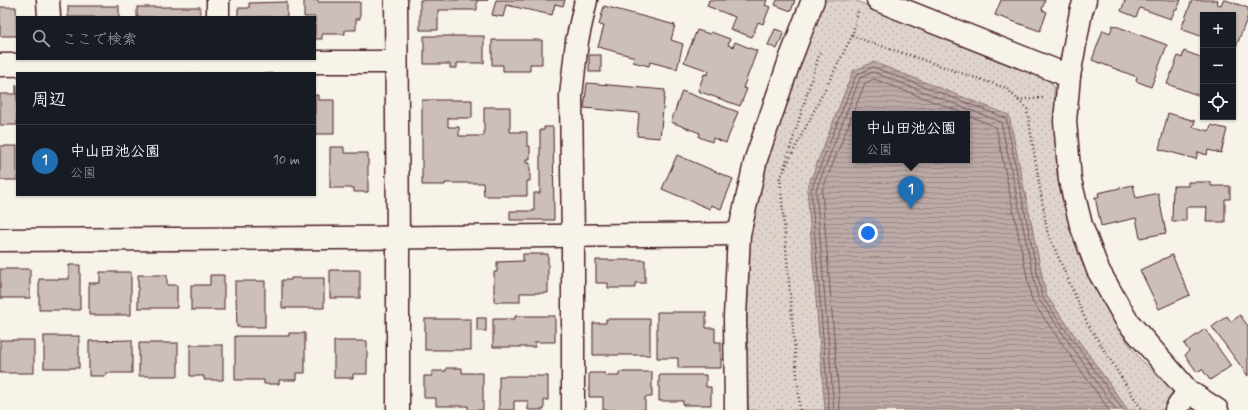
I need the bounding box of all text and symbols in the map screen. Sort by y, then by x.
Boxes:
map controls [1200,12,1236,120]
button: + [1200,12,1236,48]
search box [16,16,316,60]
icon: search [30,27,52,49]
text: ここで検索 [62,30,137,50]
button: − [1200,48,1236,84]
button: locate [1200,84,1236,120]
text: 周辺 [32,89,66,111]
popup [852,111,970,163]
text: 中山田池公園 [866,119,956,139]
text: 中山田池公園 [70,142,160,162]
text: 公園 [866,142,892,159]
text: 1 [42,152,48,169]
text: 10 m [273,152,300,169]
text: 公園 [70,165,96,182]
pin: 1 [898,176,924,209]
your location [858,223,878,243]

